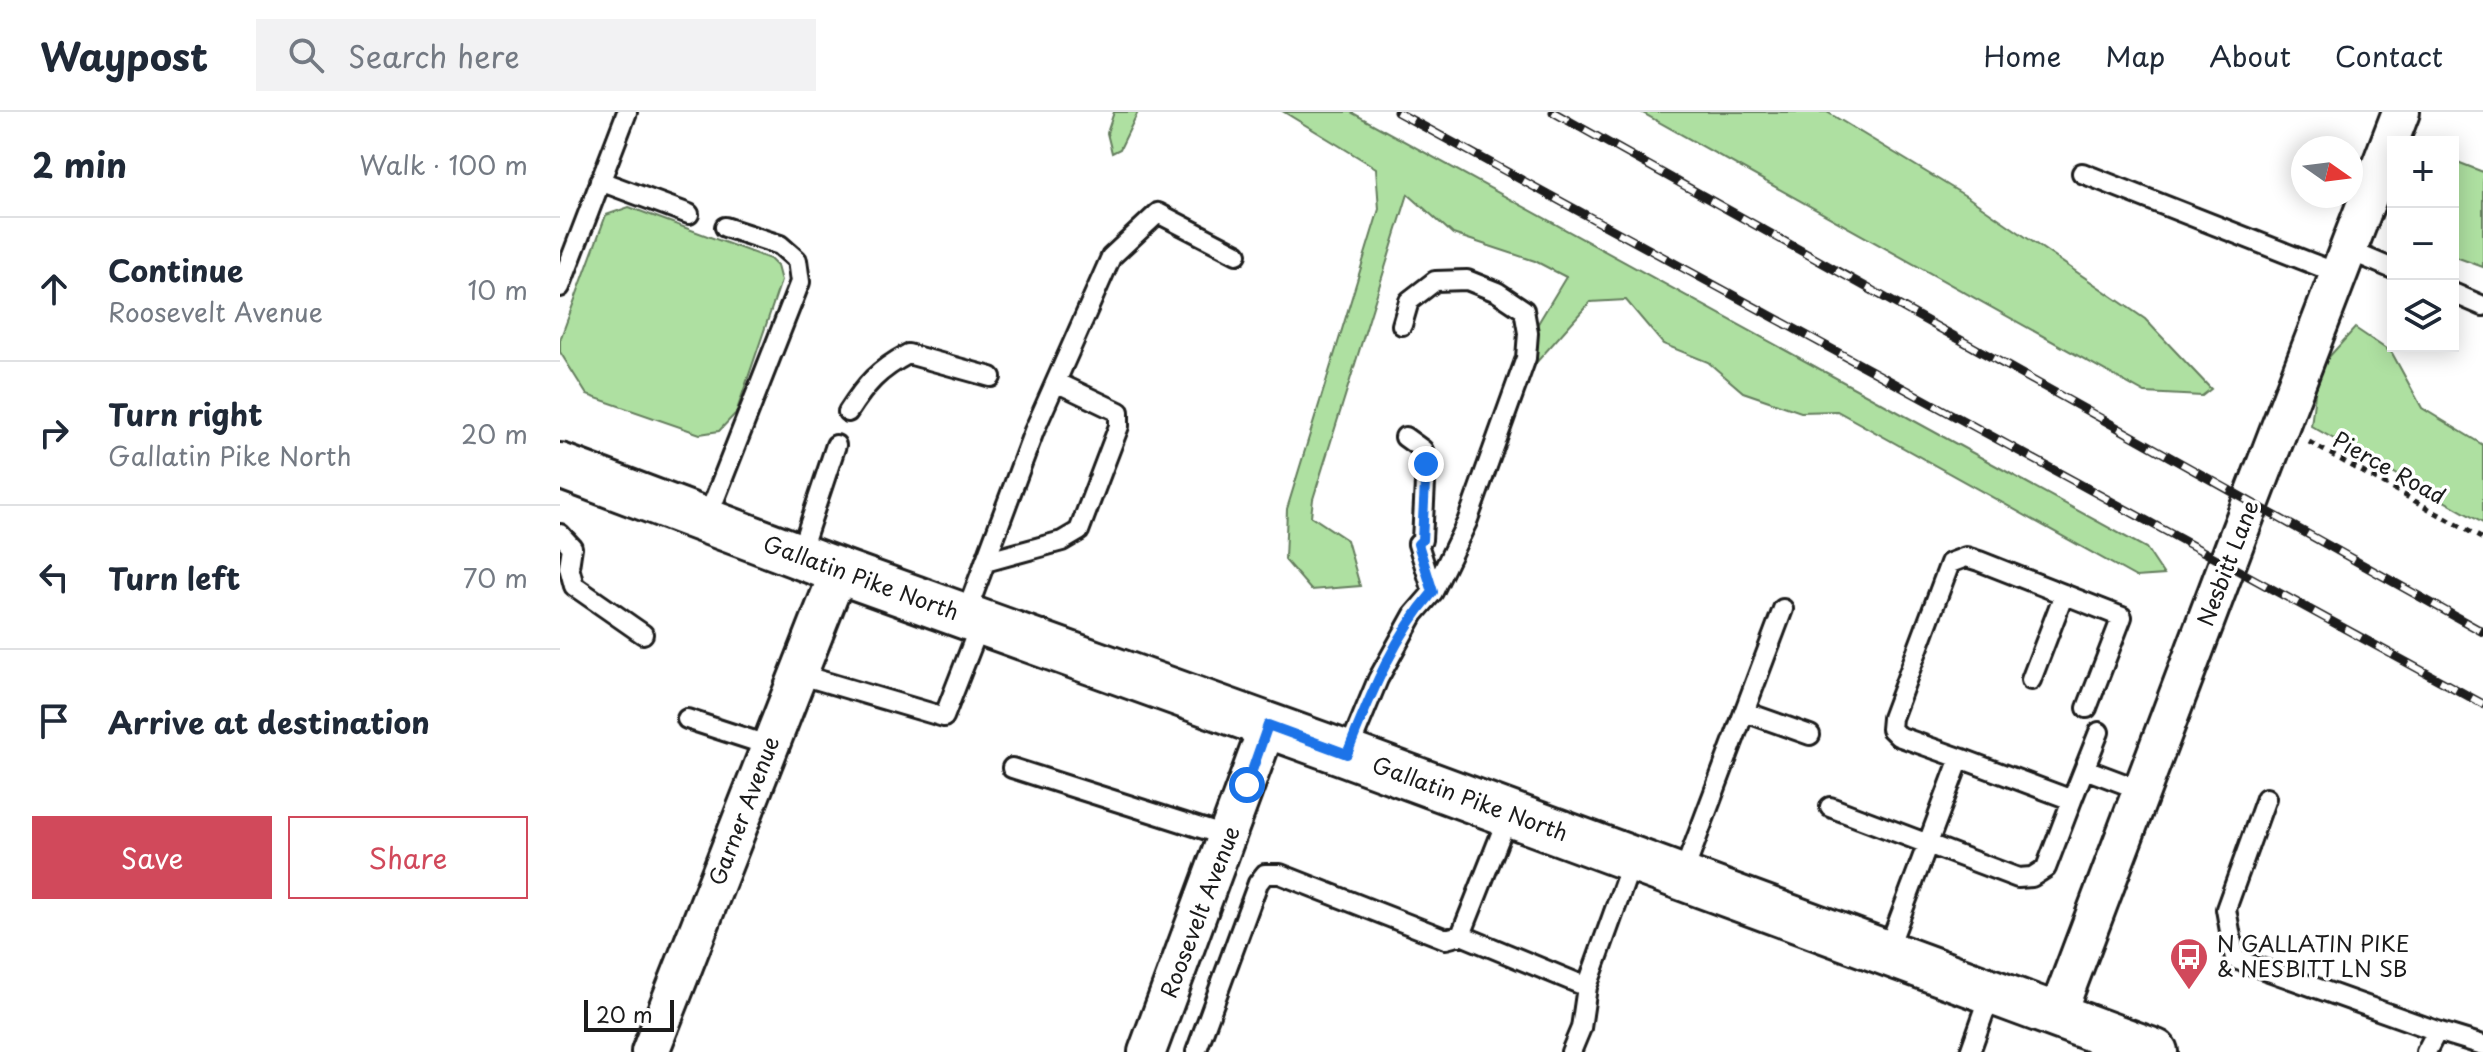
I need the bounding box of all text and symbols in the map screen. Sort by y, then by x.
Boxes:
search box [256,19,816,91]
text: Waypost [40,27,208,84]
icon: search [284,33,328,77]
text: Search here [348,33,520,78]
text: Home [1983,34,2061,77]
text: Map [2105,34,2165,77]
text: About [2209,34,2291,77]
text: Contact [2335,34,2443,77]
north arrow [2291,136,2363,208]
map controls [2387,136,2459,352]
button: + [2387,136,2459,208]
text: 2 min [32,138,127,190]
text: Walk · 100 m [360,145,528,184]
button: − [2387,208,2459,280]
text: Continue [108,247,243,292]
icon: ahead [32,267,76,311]
text: 10 m [467,270,528,309]
button: layers [2387,280,2459,352]
text: Roosevelt Avenue [108,292,323,331]
text: Turn right [108,391,263,436]
icon: right [32,411,76,455]
text: 20 m [461,414,528,453]
street label: Pierce Road [2327,422,2452,511]
text: Gallatin Pike North [108,436,352,475]
route end [1408,446,1444,482]
street label: Nesbitt Lane [2187,495,2266,630]
street label: Gallatin Pike North [759,526,964,627]
icon: left [32,555,76,599]
text: Turn left [108,555,240,600]
text: 70 m [463,558,528,597]
icon: arrive [32,699,76,743]
text: Arrive at destination [108,699,430,744]
street label: Garner Avenue [699,731,786,890]
street label: Gallatin Pike North [1368,747,1573,848]
route start [1229,767,1265,803]
button: Save [32,816,272,899]
button: Share [288,816,528,899]
street label: Roosevelt Avenue [1151,821,1247,1002]
place label: N GALLATIN PIKE & NESBITT LN SB [2217,926,2410,984]
bus stop icon: N GALLATIN PIKE & NESBITT LN SB [2168,936,2210,991]
scale bar [584,996,674,1032]
text: 20 m [596,997,653,1030]

